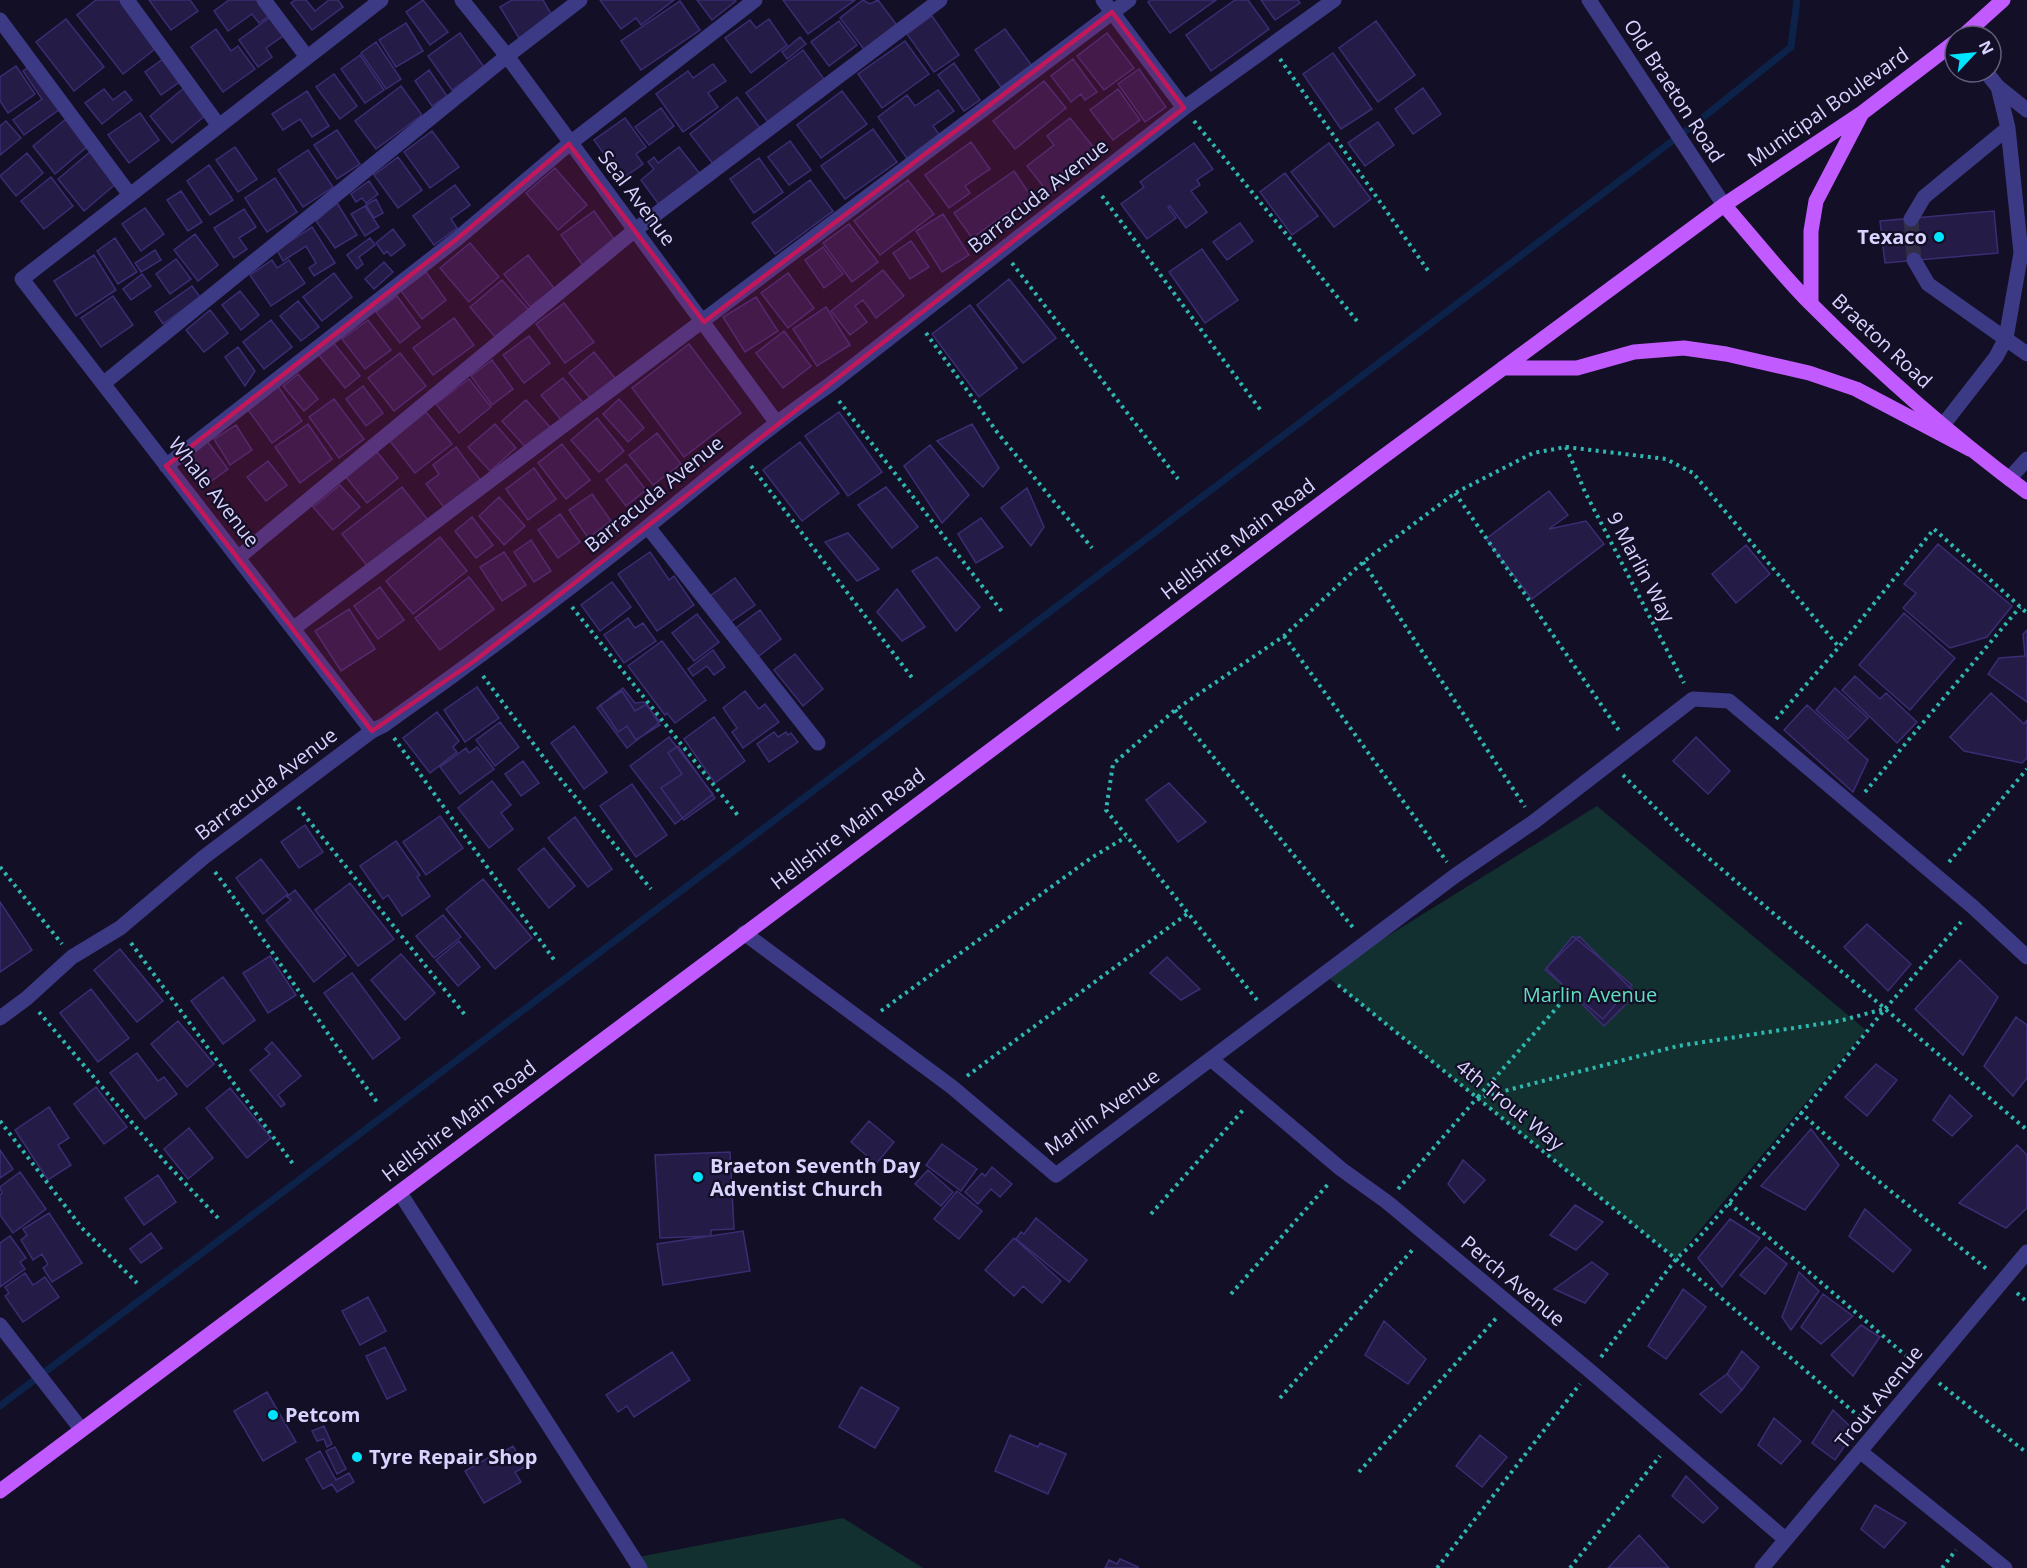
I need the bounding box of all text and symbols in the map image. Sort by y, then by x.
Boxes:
street label: Old Braeton Road [1618,14,1731,168]
north arrow [1943,24,2003,84]
text: N [1974,37,1999,58]
street label: Municipal Boulevard [1742,41,1914,172]
street label: Barracuda Avenue [962,132,1114,259]
street label: Seal Avenue [593,144,682,251]
place label: Texaco [1857,223,1927,250]
marker: Texaco [1932,230,1946,244]
street label: Braeton Road [1826,287,1938,394]
street label: Barracuda Avenue [579,429,729,558]
street label: Whale Avenue [163,431,266,552]
street label: Hellshire Main Road [1155,472,1320,606]
street label: 9 Marlin Way [1601,507,1682,627]
street label: Barracuda Avenue [189,721,342,846]
street label: Hellshire Main Road [765,762,930,896]
park label: Marlin Avenue [1523,981,1657,1008]
street label: 4th Trout Way [1451,1053,1571,1157]
street label: Hellshire Main Road [376,1054,541,1188]
street label: Marlin Avenue [1039,1062,1165,1161]
place label: Braeton Seventh Day Adventist Church [710,1152,921,1202]
marker: Braeton Seventh Day Adventist Church [691,1170,705,1184]
street label: Perch Avenue [1456,1229,1571,1332]
street label: Trout Avenue [1829,1339,1929,1454]
place label: Petcom [285,1401,360,1428]
marker: Petcom [266,1408,280,1422]
place label: Tyre Repair Shop [369,1443,537,1470]
marker: Tyre Repair Shop [350,1450,364,1464]

